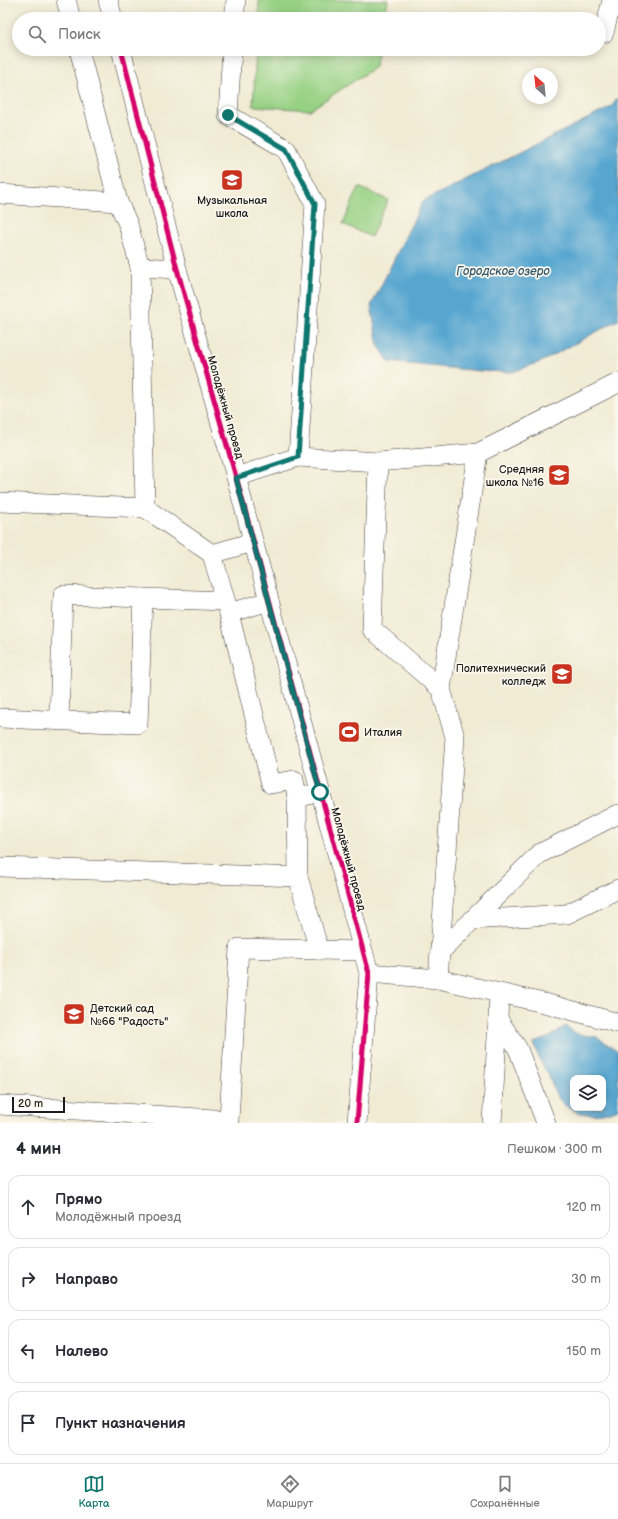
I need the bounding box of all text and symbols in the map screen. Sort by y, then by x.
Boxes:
search box [12,12,606,56]
icon: search [26,23,48,45]
text: Поиск [58,25,101,44]
north arrow [522,68,558,104]
route end [219,106,237,124]
school or university icon: Музыкальная школа [219,167,245,193]
place label: Музыкальная школа [197,194,267,220]
water label: Городское озеро [456,264,550,279]
street label: Молодёжный проезд [205,354,247,461]
school or university icon: Средняя школа №16 [546,462,572,488]
place label: Средняя школа №16 [486,463,544,489]
school or university icon: Политехнический колледж [549,661,575,687]
place label: Политехнический колледж [456,662,546,688]
sports icon: Италия [336,719,362,745]
place label: Италия [364,726,402,739]
route start [311,783,329,801]
street label: Молодёжный проезд [328,806,369,913]
school or university icon: Детский сад №66 "Радость" [61,1001,87,1027]
place label: Детский сад №66 "Радость" [90,1002,168,1028]
map controls [570,1075,606,1111]
button: layers [570,1075,606,1111]
scale bar [12,1095,65,1114]
text: 20 m [18,1097,43,1110]
text: 4 мин [16,1139,61,1159]
text: Пешком · 300 m [507,1141,602,1157]
text: Прямо [55,1190,102,1209]
icon: ahead [17,1196,39,1218]
text: 120 m [566,1199,601,1215]
text: Молодёжный проезд [55,1209,181,1225]
icon: right [17,1268,39,1290]
text: Направо [55,1270,118,1289]
text: 30 m [571,1271,601,1287]
icon: left [17,1340,39,1362]
text: Налево [55,1342,108,1361]
text: 150 m [567,1343,601,1359]
icon: arrive [17,1412,39,1434]
text: Пункт назначения [55,1414,186,1433]
tab: Карта [78,1473,109,1510]
tab: Маршрут [266,1473,313,1510]
tab: Сохранённые [470,1473,540,1510]

